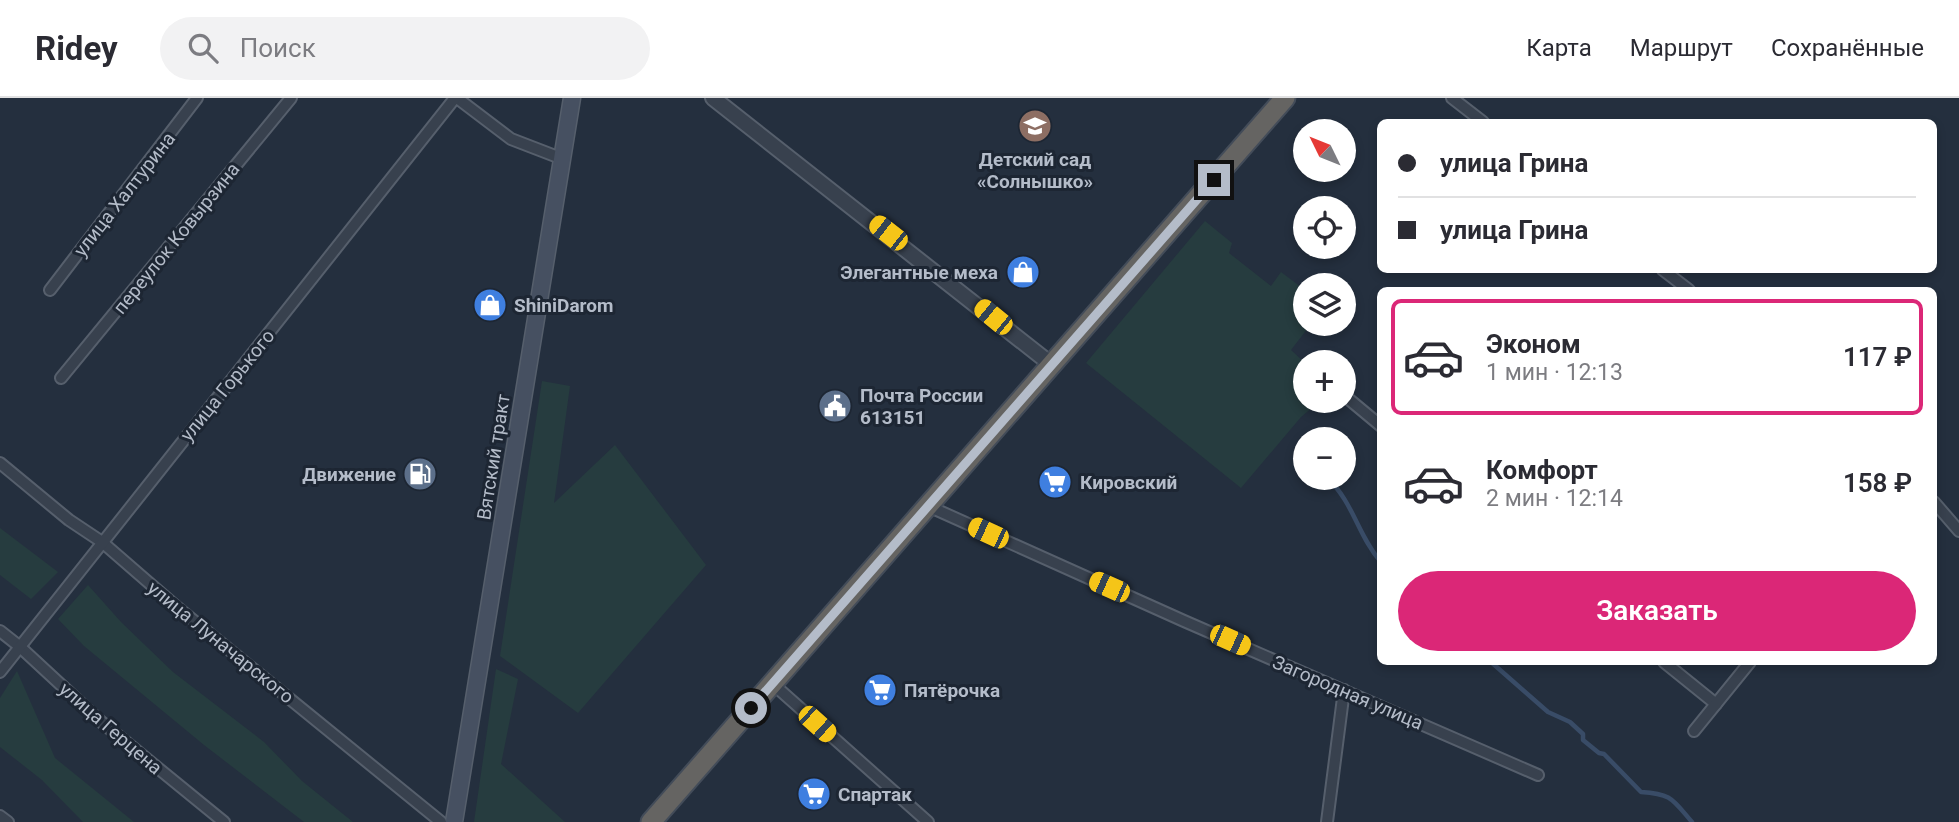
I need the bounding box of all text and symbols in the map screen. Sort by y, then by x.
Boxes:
search box [160,17,650,80]
text: Ridey [35,29,118,68]
icon: search [184,29,222,67]
text: Поиск [240,33,316,63]
text: Карта [1526,34,1592,62]
text: Маршрут [1630,34,1733,62]
text: Сохранённые [1771,34,1924,62]
school or university icon: Детский сад «Солнышко» [1016,107,1054,145]
north arrow [1293,119,1356,182]
map controls [1293,119,1356,490]
street label: улица Халтурина [69,128,180,261]
place label: Детский сад «Солнышко» [977,148,1093,193]
text: улица Грина [1440,148,1588,178]
street label: переулок Ковырзина [108,158,245,319]
route end [1198,164,1230,196]
button: locate [1293,196,1356,259]
car [865,212,912,254]
text: улица Грина [1440,215,1588,245]
shop icon: Элегантные меха [1004,253,1042,291]
place label: Элегантные меха [840,261,998,284]
button: layers [1293,273,1356,336]
shop icon: ShiniDarom [471,286,509,324]
place label: ShiniDarom [514,294,613,317]
car [971,296,1016,338]
street label: улица Горького [175,325,279,446]
icon: car [1402,326,1465,389]
text: Эконом [1486,329,1581,359]
text: 117 ₽ [1843,342,1912,372]
button: + [1293,350,1356,413]
text: 1 мин · 12:13 [1486,359,1623,386]
place label: Почта России 613151 [860,384,983,429]
public building icon: Почта России 613151 [816,387,854,425]
street label: Вятский тракт [472,393,515,522]
button: − [1293,427,1356,490]
icon: car [1402,452,1465,515]
fuel station icon: Движение [401,455,439,493]
text: Комфорт [1486,455,1598,485]
place label: Движение [302,463,396,486]
supermarket icon: Кировский [1036,463,1074,501]
text: 158 ₽ [1843,468,1912,498]
place label: Кировский [1080,471,1177,494]
text: 2 мин · 12:14 [1486,485,1623,512]
car [965,515,1012,551]
car [1086,569,1133,605]
button: Заказать [1398,571,1916,651]
street label: улица Луначарского [143,576,298,708]
car [1207,622,1254,658]
street label: Загородная улица [1269,650,1426,735]
supermarket icon: Пятёрочка [861,671,899,709]
street label: улица Герцена [54,677,167,779]
place label: Пятёрочка [904,679,1000,702]
route start [735,692,767,724]
car [795,702,840,746]
supermarket icon: Спартак [795,775,833,813]
place label: Спартак [838,783,912,806]

